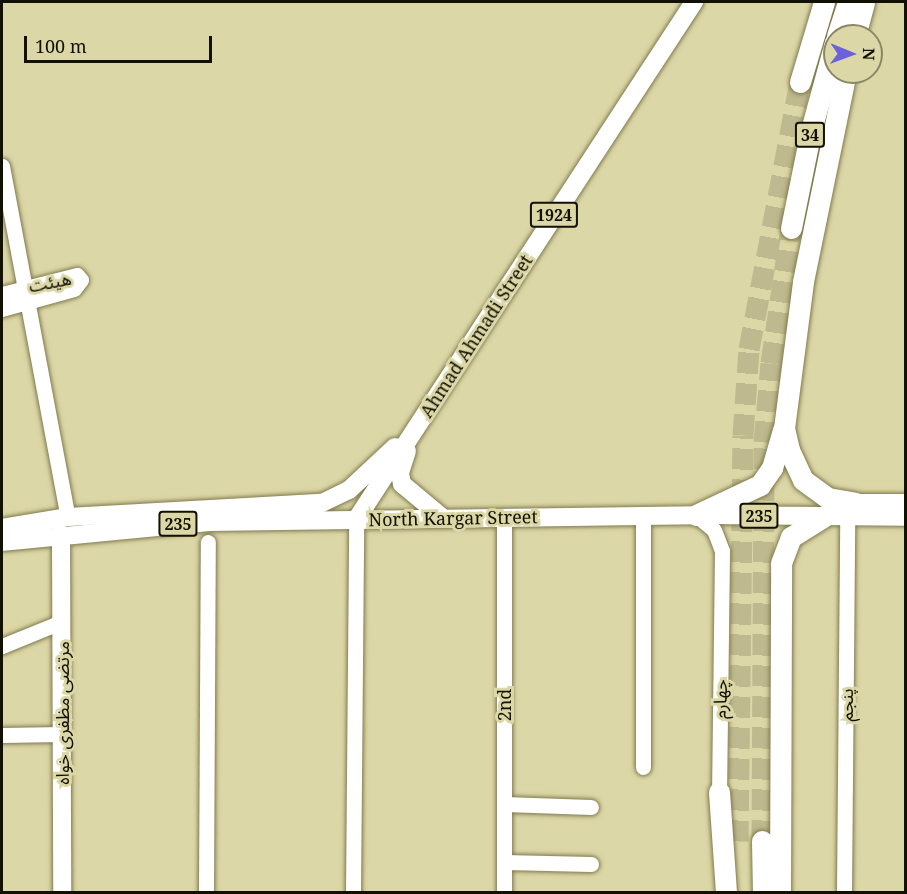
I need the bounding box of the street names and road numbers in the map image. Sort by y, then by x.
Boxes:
road number: 34 [794,122,826,148]
road number: 1924 [528,202,580,228]
street label: Ahmad Ahmadi Street [415,250,537,422]
street label: هیئت [27,267,73,297]
road number: 235 [738,503,780,529]
street label: North Kargar Street [368,506,538,530]
road number: 235 [157,511,199,537]
street label: مرتضی مظفری خواه [51,641,73,785]
street label: چهارم [709,679,731,719]
street label: پنجم [835,688,857,722]
street label: 2nd [493,689,515,721]

